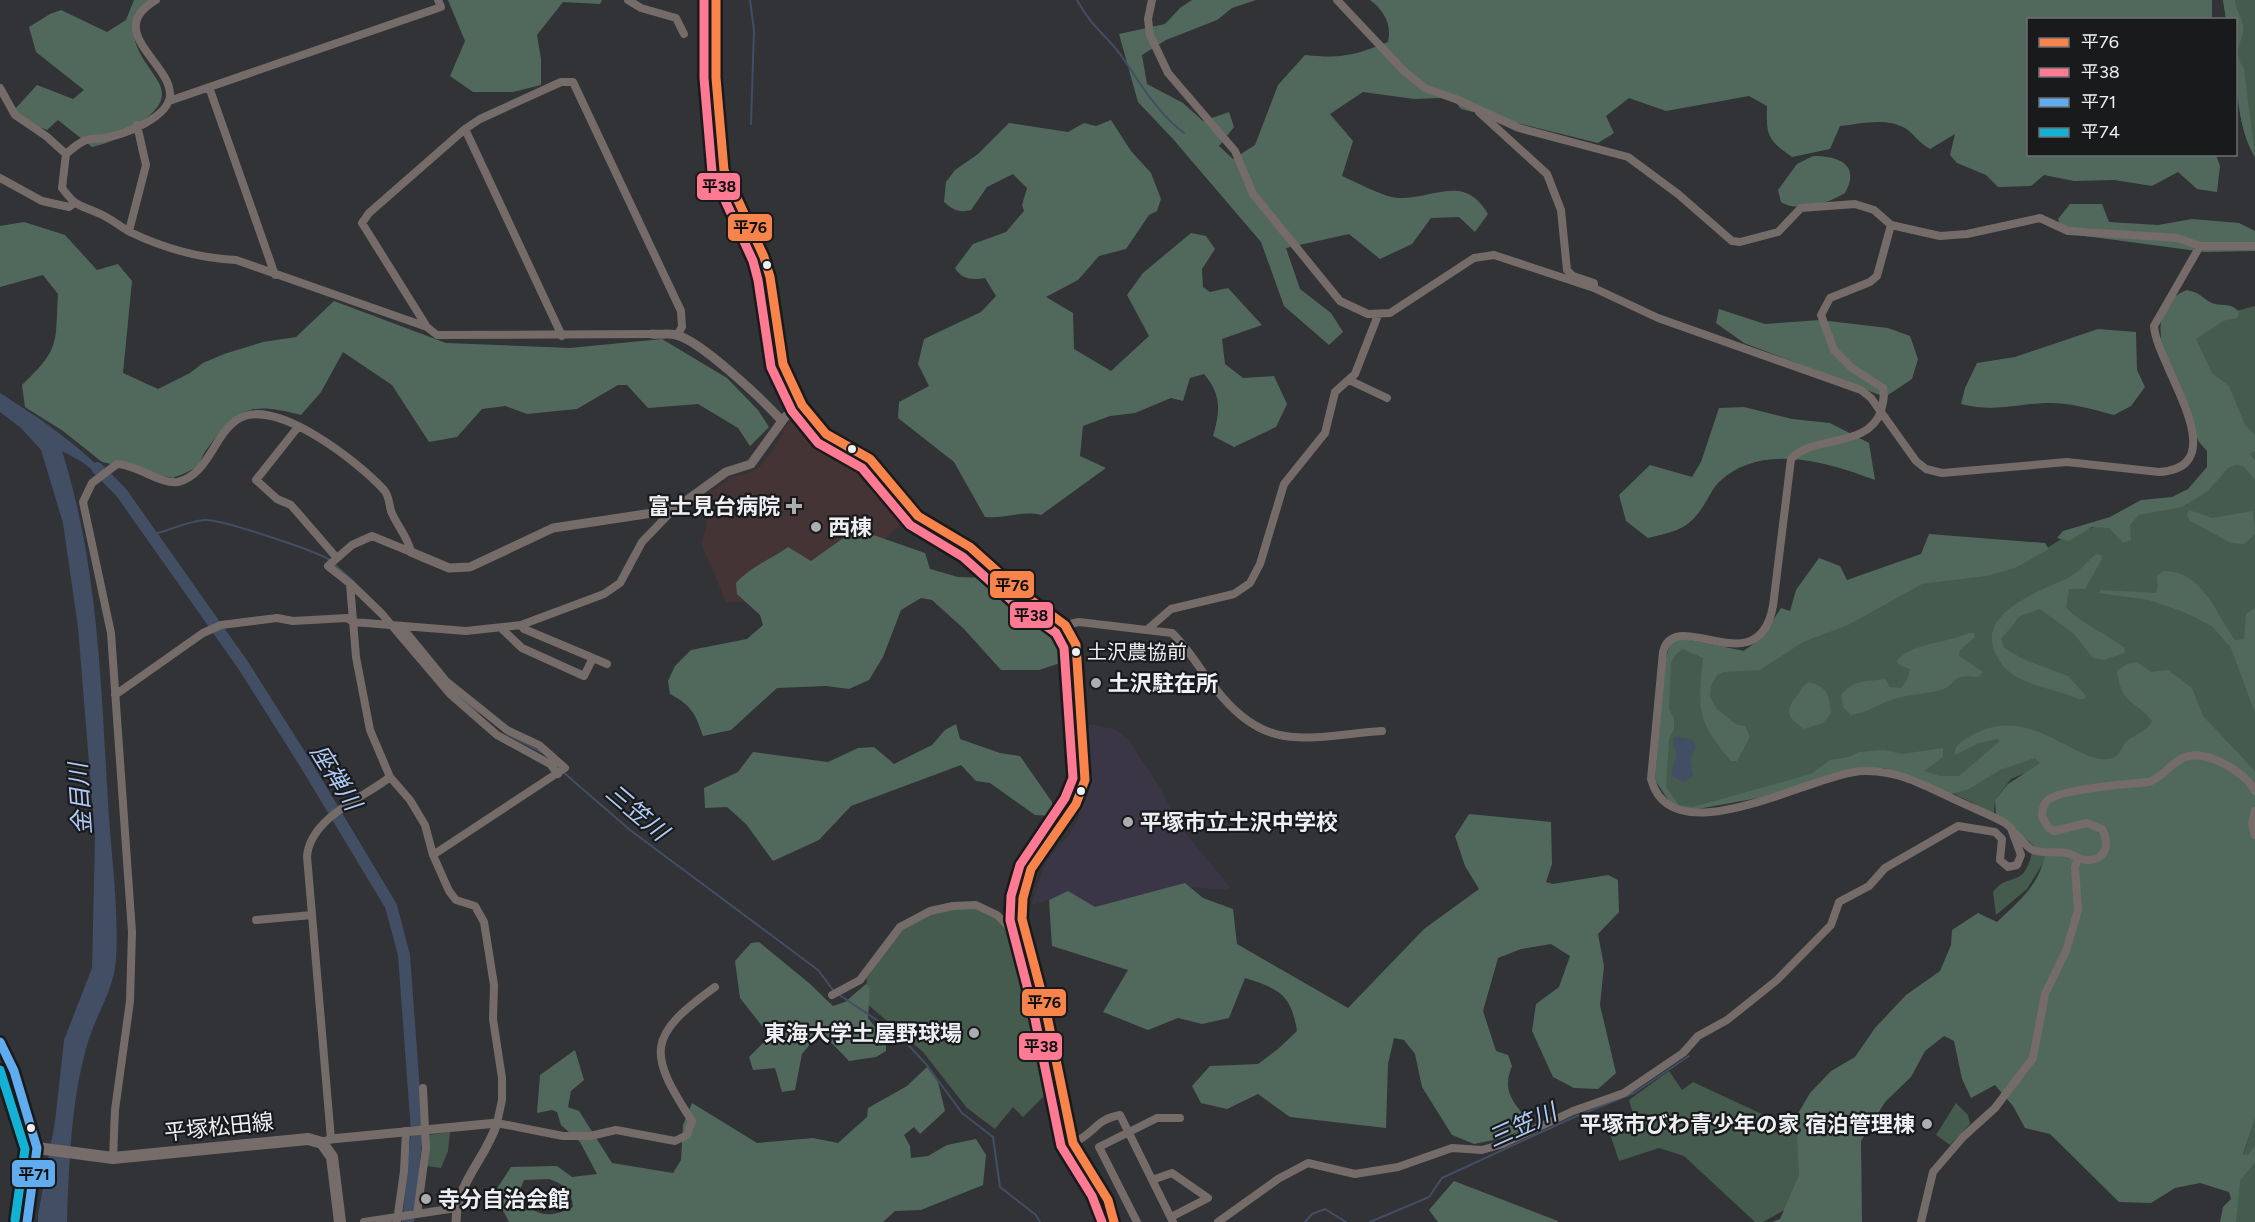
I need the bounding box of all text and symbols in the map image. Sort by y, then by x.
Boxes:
legend [2027,18,2237,156]
text: 平76 [2081,31,2119,53]
text: 平38 [2081,61,2120,83]
text: 平71 [2081,91,2116,113]
text: 平74 [2081,121,2120,143]
line badge: 平38 [696,172,741,201]
text: 平38 [702,177,737,196]
line badge: 平76 [727,213,773,242]
text: 平76 [733,218,767,237]
unlabelled marker [761,259,773,271]
unlabelled marker [846,443,858,455]
place label: 富士見台病院 [648,493,780,520]
marker: 富士見台病院 [785,497,803,515]
place label: 西棟 [828,514,872,541]
marker: 西棟 [809,520,823,534]
line badge: 平76 [989,570,1035,599]
text: 平76 [995,576,1029,595]
line badge: 平38 [1009,601,1054,629]
text: 平38 [1014,606,1049,625]
place label: 土沢農協前 [1087,640,1187,664]
marker: 土沢農協前 [1070,646,1082,658]
place label: 土沢駐在所 [1108,670,1218,697]
marker: 土沢駐在所 [1089,676,1103,690]
water label: 座禅川 [305,739,369,818]
water label: 金目川 [63,759,97,836]
water label: 三笠川 [600,778,676,848]
unlabelled marker [1075,785,1087,797]
place label: 平塚市立土沢中学校 [1140,809,1338,836]
marker: 平塚市立土沢中学校 [1121,815,1135,829]
line badge: 平76 [1021,988,1067,1017]
text: 平76 [1027,993,1061,1012]
place label: 東海大学土屋野球場 [764,1020,962,1047]
marker: 東海大学土屋野球場 [967,1026,981,1040]
line badge: 平38 [1018,1032,1063,1061]
text: 平38 [1024,1037,1059,1056]
water label: 三笠川 [1483,1096,1564,1153]
street label: 平塚松田線 [163,1108,275,1146]
place label: 平塚市びわ青少年の家 宿泊管理棟 [1580,1111,1915,1138]
marker: 平塚市びわ青少年の家 宿泊管理棟 [1920,1117,1934,1131]
unlabelled marker [25,1122,37,1134]
line badge: 平71 [11,1159,56,1188]
text: 平71 [18,1165,50,1184]
place label: 寺分自治会館 [438,1186,570,1213]
marker: 寺分自治会館 [419,1192,433,1206]

